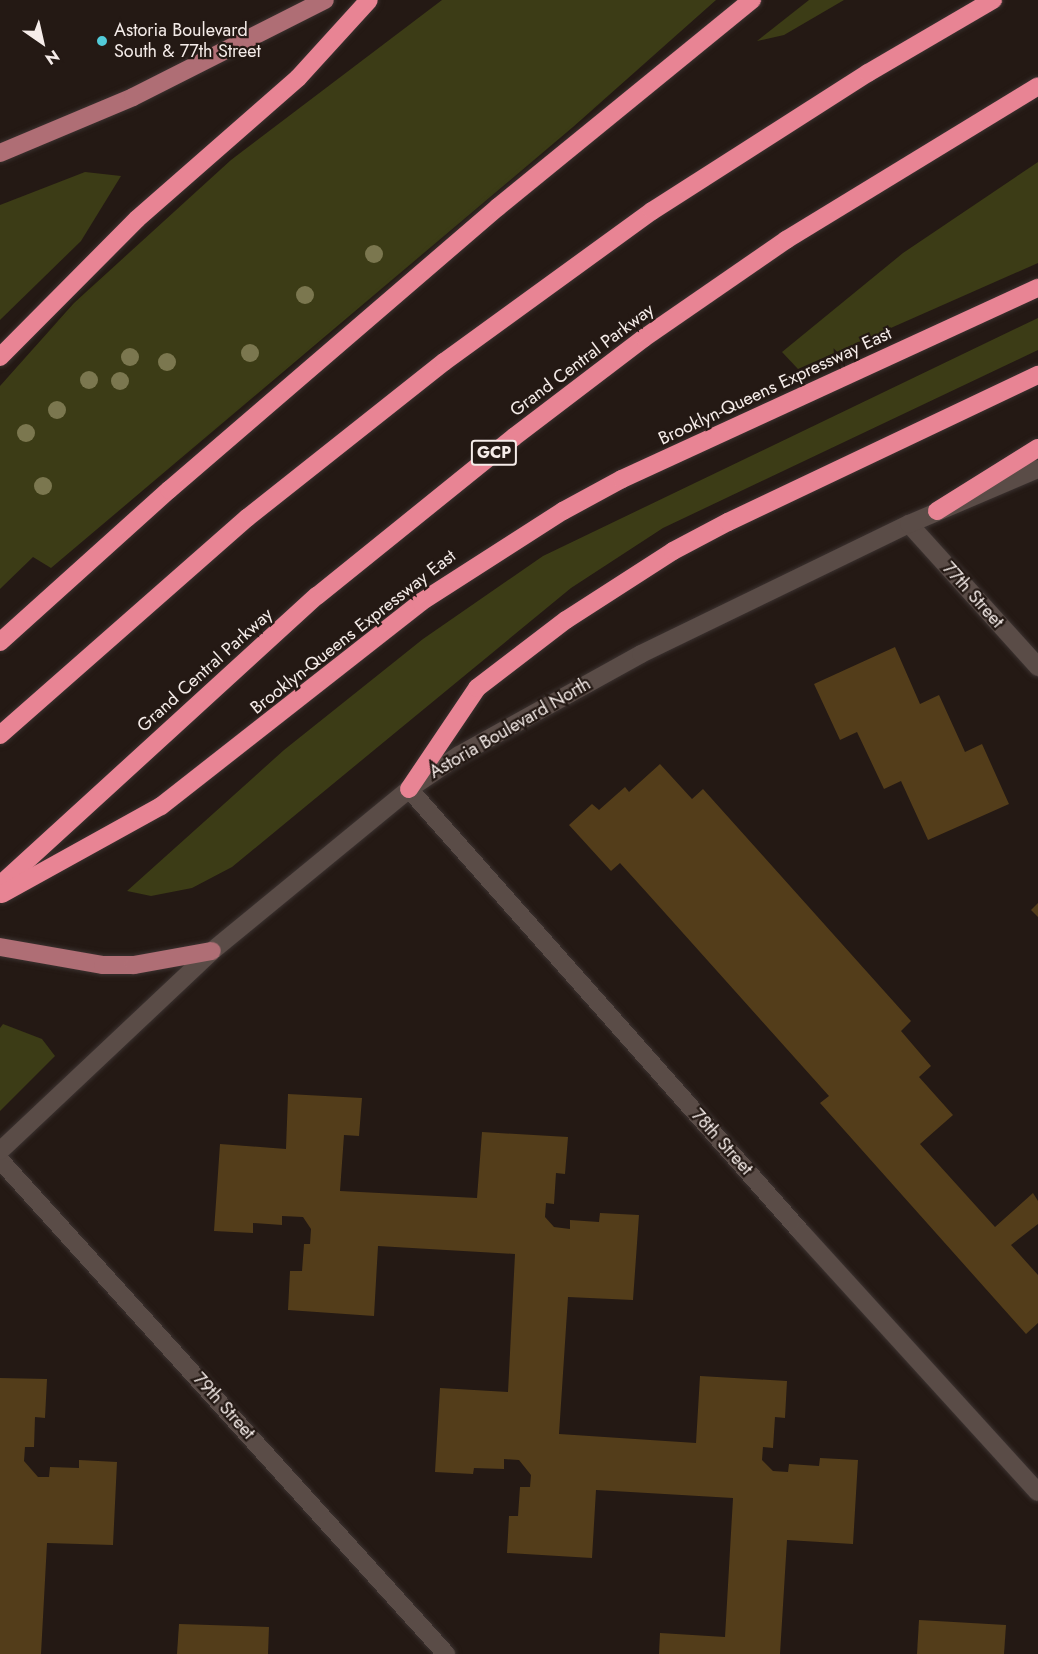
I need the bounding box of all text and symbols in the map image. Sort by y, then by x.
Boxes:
north arrow [12,12,72,72]
place label: Astoria Boulevard South & 77th Street [114,20,261,63]
marker: Astoria Boulevard South & 77th Street [95,34,109,48]
text: N [41,44,64,70]
street label: Grand Central Parkway [506,299,658,421]
street label: Brooklyn-Queens Expressway East [655,322,895,450]
road number: GCP [470,440,518,466]
street label: Brooklyn-Queens Expressway East [246,545,460,719]
street label: 77th Street [938,558,1008,632]
street label: Grand Central Parkway [133,604,277,736]
street label: Astoria Boulevard North [425,673,595,783]
street label: 78th Street [687,1105,757,1179]
street label: 79th Street [189,1368,259,1444]

